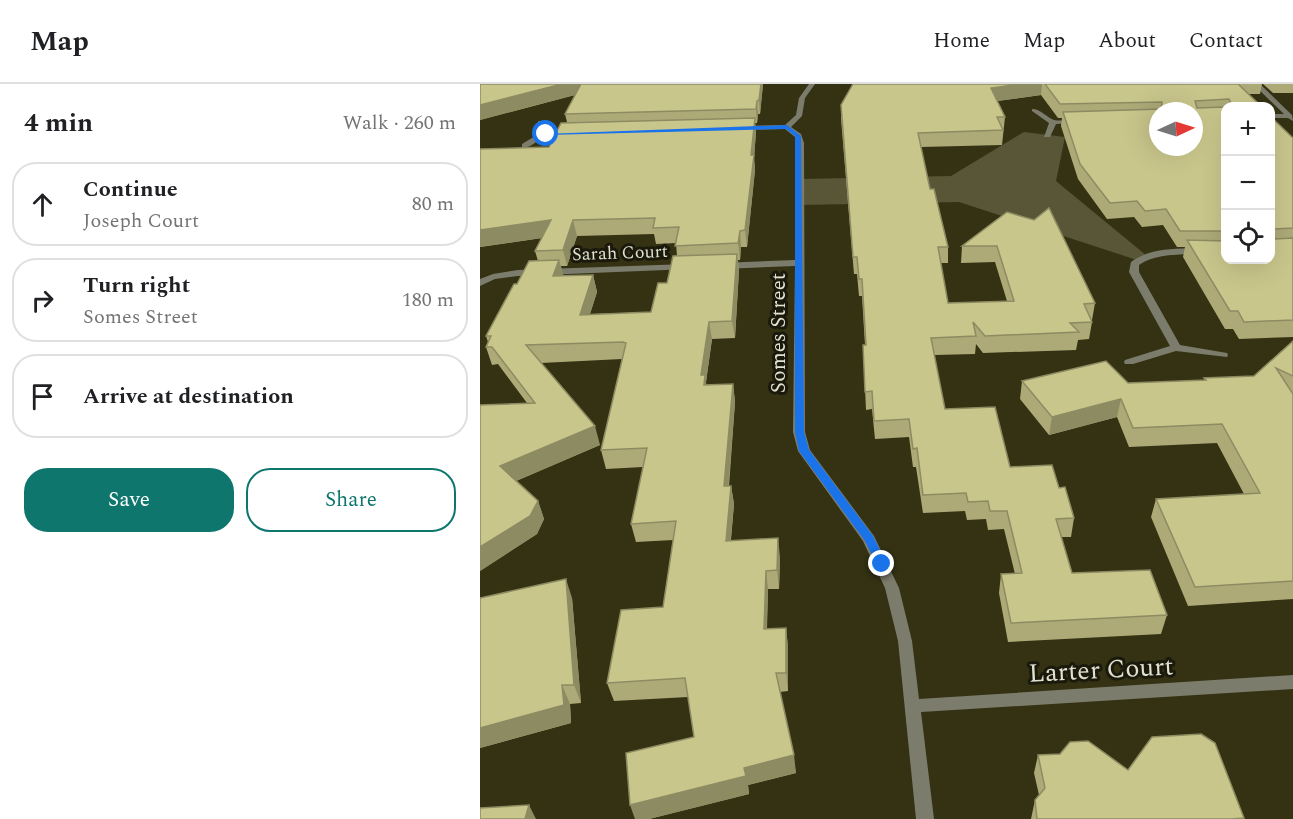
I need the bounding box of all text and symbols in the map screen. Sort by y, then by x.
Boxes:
text: Map [30,20,89,63]
text: Home [933,25,990,57]
text: Map [1023,25,1065,57]
text: About [1098,25,1156,57]
text: Contact [1189,25,1263,57]
north arrow [1149,102,1203,156]
map controls [1221,102,1275,264]
button: + [1221,102,1275,156]
text: 4 min [24,103,93,143]
text: Walk · 260 m [343,108,456,138]
route start [532,120,558,146]
button: − [1221,156,1275,210]
text: Continue [83,173,178,206]
icon: ahead [26,188,59,221]
text: 80 m [412,189,454,219]
text: Joseph Court [83,206,199,236]
button: locate [1221,210,1275,264]
street label: Sarah Court [571,238,669,268]
text: Turn right [83,269,190,302]
street label: Somes Street [763,273,795,393]
icon: right [26,284,59,317]
text: 180 m [402,285,454,315]
text: Somes Street [83,302,198,332]
icon: arrive [26,380,59,413]
text: Arrive at destination [83,380,294,413]
button: Save [24,468,234,532]
button: Share [246,468,456,532]
route end [868,550,894,576]
street label: Larter Court [1027,646,1175,694]

